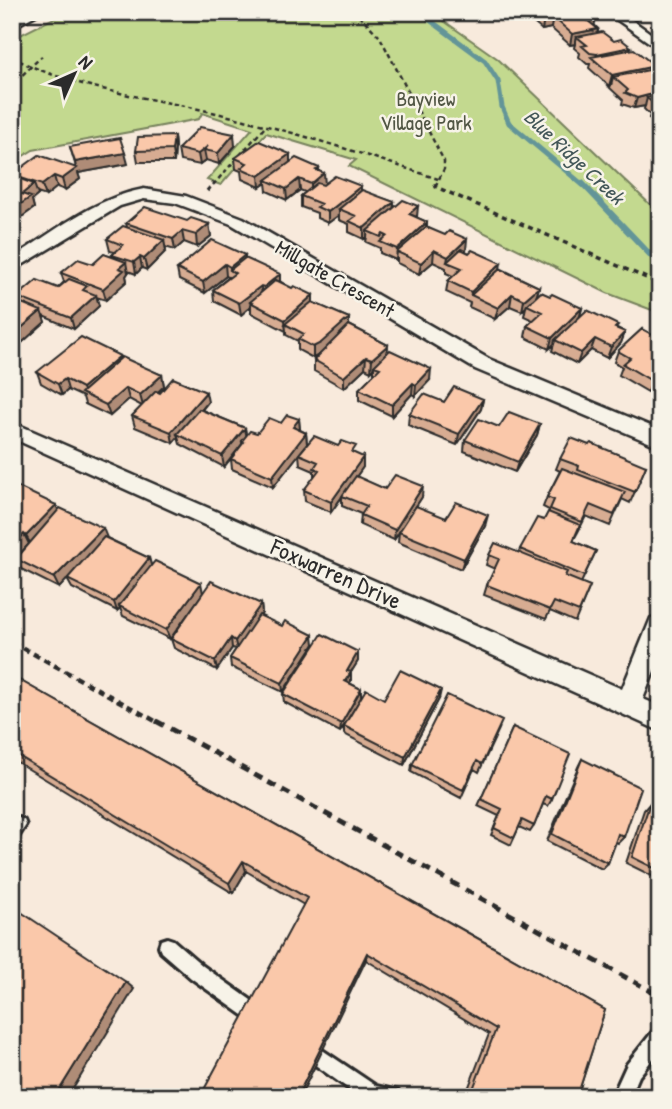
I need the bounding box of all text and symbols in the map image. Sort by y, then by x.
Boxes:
north arrow [38,38,108,108]
text: N [73,49,99,75]
park label: Bayview Village Park [380,84,472,137]
water label: Blue Ridge Creek [518,102,633,212]
street label: Millgate Crescent [270,233,401,325]
street label: Foxwarren Drive [265,530,407,616]

